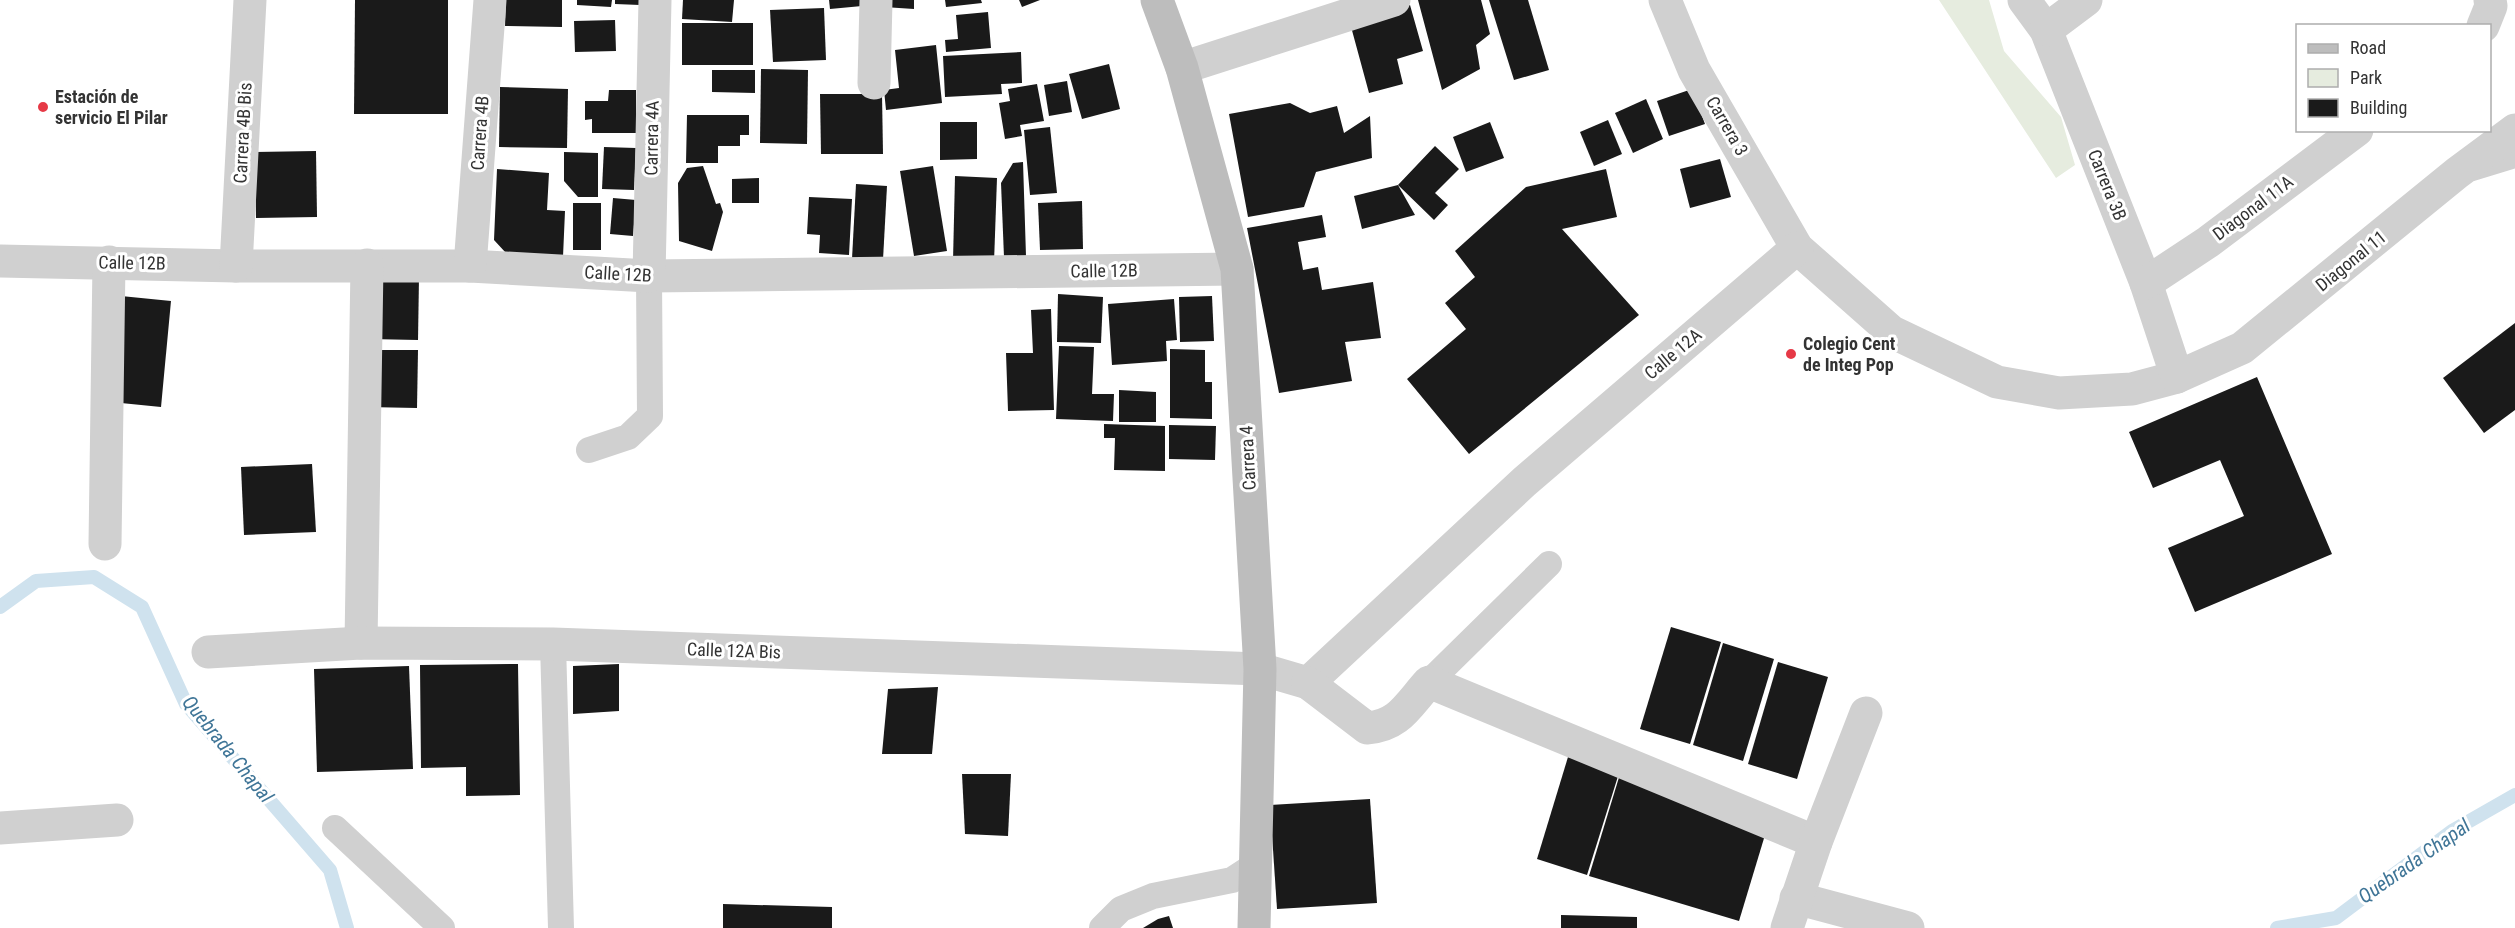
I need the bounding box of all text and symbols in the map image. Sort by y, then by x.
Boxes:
legend [2296,24,2491,132]
text: Road [2350,37,2386,58]
text: Park [2350,67,2382,88]
street label: Carrera 4B Bis [229,82,256,184]
place label: Estación de servicio El Pilar [55,86,168,128]
street label: Carrera 3 [1702,92,1753,159]
street label: Carrera 4B [466,95,493,171]
text: Building [2350,97,2407,118]
marker: Estación de servicio El Pilar [36,100,50,114]
street label: Carrera 4A [640,100,663,176]
street label: Carrera 3B [2084,146,2131,223]
street label: Diagonal 11A [2209,170,2297,244]
street label: Diagonal 11 [2311,226,2390,295]
street label: Calle 12B [98,251,166,274]
street label: Calle 12B [1070,259,1138,282]
street label: Calle 12B [584,261,652,286]
street label: Calle 12A [1640,323,1706,383]
place label: Colegio Cent de Integ Pop [1803,333,1896,375]
marker: Colegio Cent de Integ Pop [1784,347,1798,361]
street label: Carrera 4 [1235,425,1260,491]
street label: Calle 12A Bis [687,638,781,663]
water label: Quebrada Chapal [177,691,279,808]
water label: Quebrada Chapal [2353,813,2475,908]

